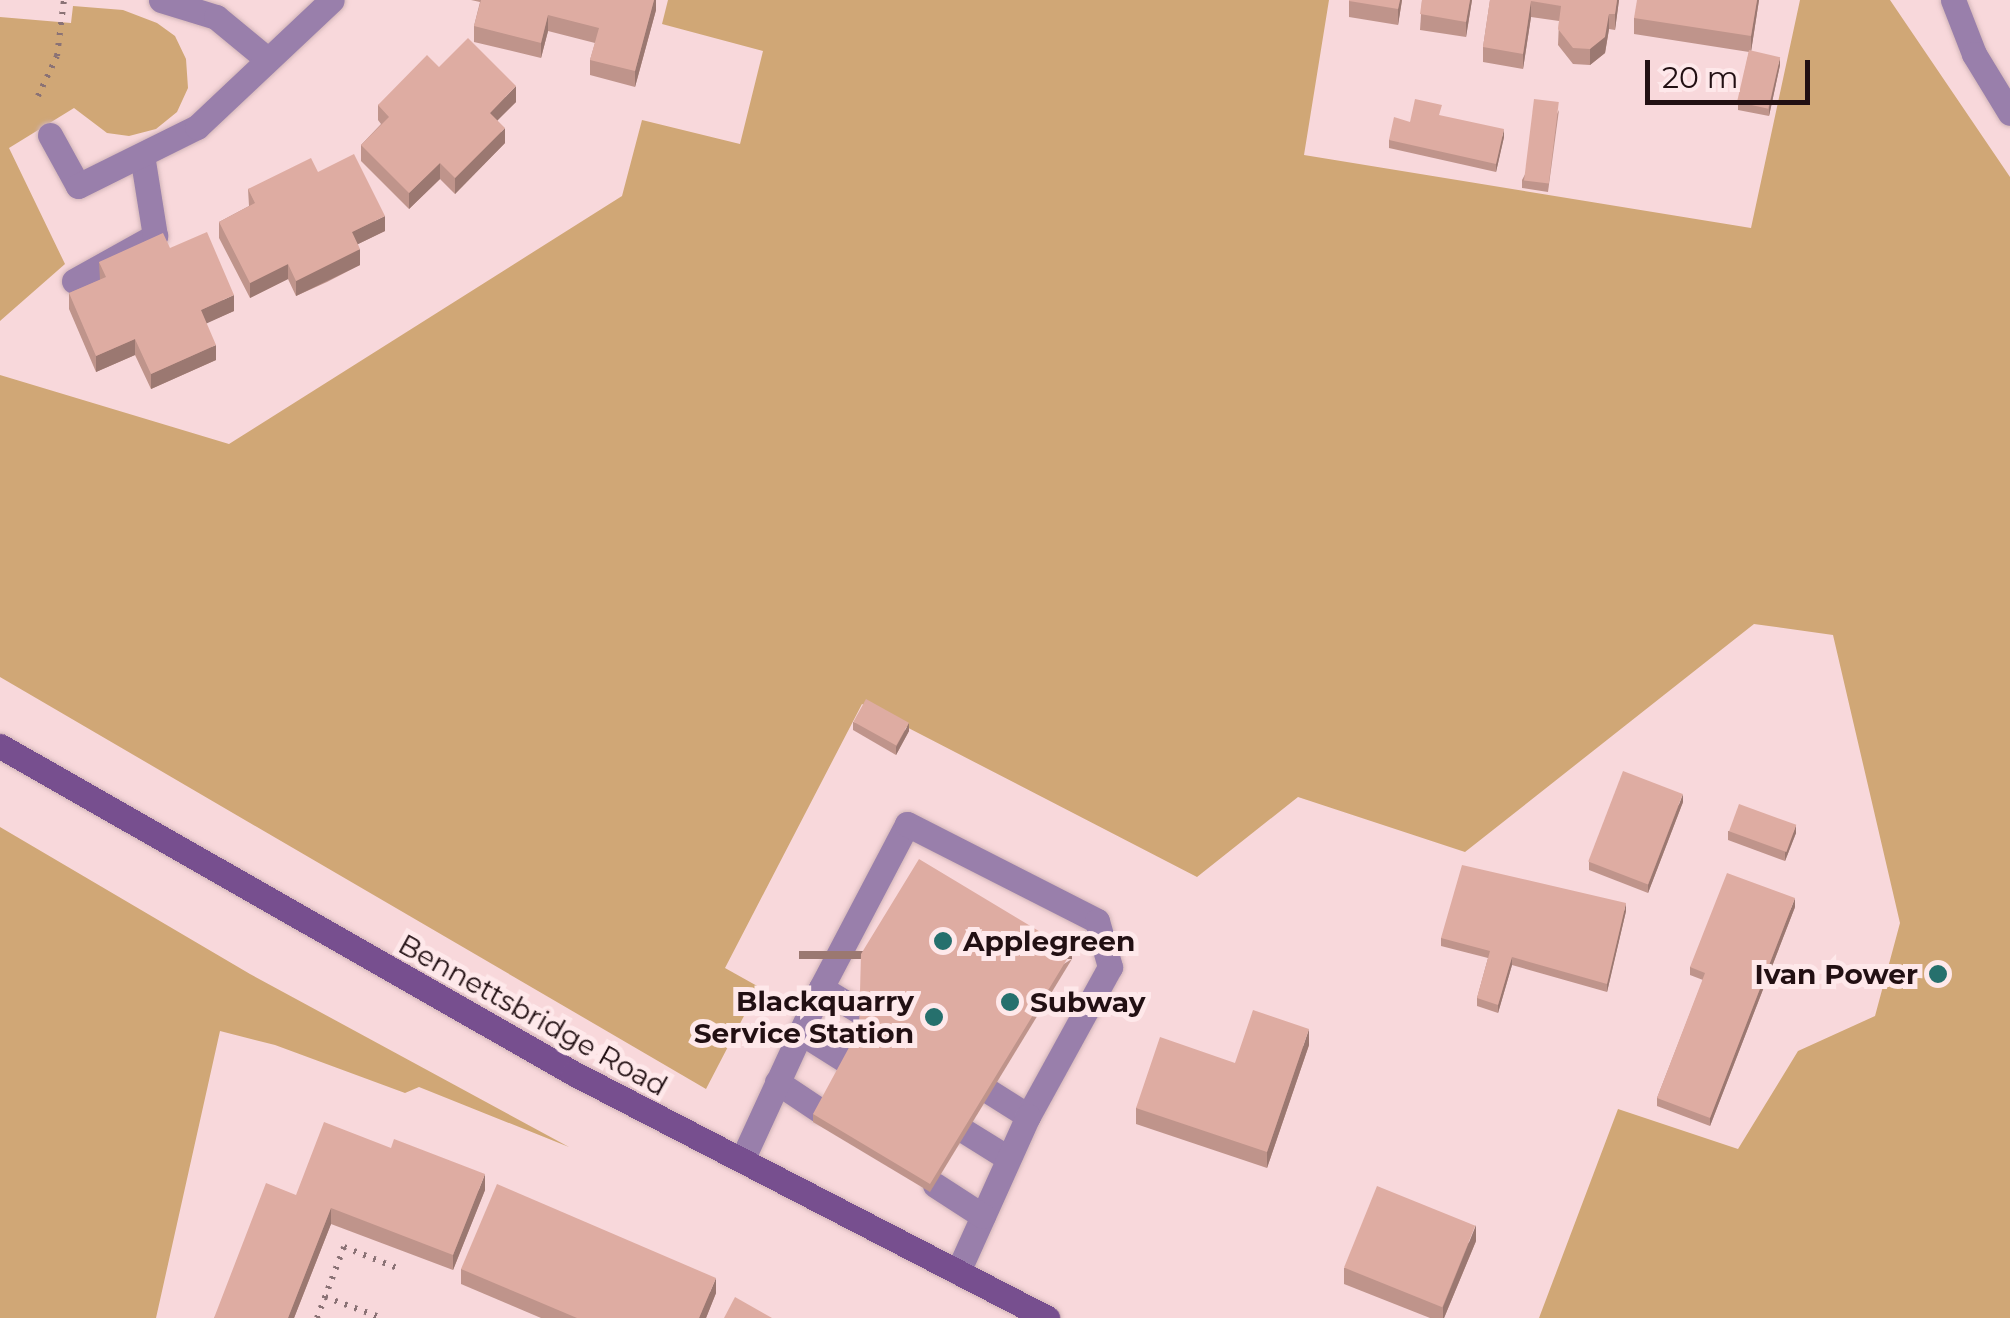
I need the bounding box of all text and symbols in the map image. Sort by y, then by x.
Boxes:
scale bar [1650,40,1815,102]
text: 20 m [1662,59,1739,96]
place label: Applegreen [963,924,1135,958]
street label: Bennettsbridge Road [393,927,673,1103]
marker: Applegreen [932,930,954,952]
place label: Ivan Power [1754,957,1918,991]
marker: Ivan Power [1927,963,1949,985]
place label: Blackquarry Service Station [694,984,914,1050]
place label: Subway [1030,985,1145,1019]
marker: Subway [999,991,1021,1013]
marker: Blackquarry Service Station [923,1006,945,1028]

